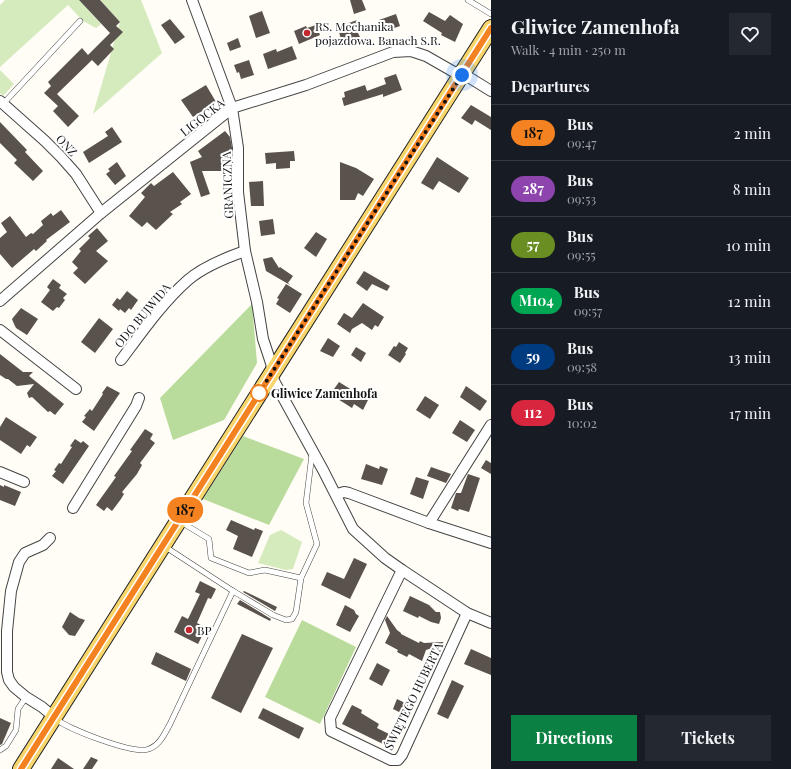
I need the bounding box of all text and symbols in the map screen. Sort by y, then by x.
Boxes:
text: Gliwice Zamenhofa [511,13,680,39]
button: heart [729,13,771,55]
place label: RS. Mechanika pojazdowa. Banach S.R. [315,18,441,48]
marker: RS. Mechanika pojazdowa. Banach S.R. [302,28,312,38]
text: Walk · 4 min · 250 m [511,41,626,58]
your location [452,65,472,85]
text: Departures [511,76,590,96]
street label: LIGOCKA [177,94,228,139]
text: Bus [567,114,593,134]
text: 187 [523,123,543,142]
text: 2 min [733,123,771,143]
street label: ONZ [53,131,81,159]
text: 09:47 [567,134,596,151]
street label: GRANICZNA [218,151,236,219]
text: Bus [567,170,593,190]
text: 287 [522,179,544,198]
text: 8 min [733,179,771,199]
text: 09:53 [567,190,596,207]
text: Bus [567,226,593,246]
text: 57 [527,235,539,254]
text: 10 min [726,235,771,255]
text: 09:55 [567,246,596,263]
street label: ODO BUJWIDA [110,279,174,351]
text: Bus [574,282,600,302]
text: M104 [519,291,554,310]
text: 12 min [728,291,771,311]
text: 09:57 [574,302,602,319]
text: Bus [567,338,593,358]
text: 59 [526,347,540,366]
text: 13 min [729,347,771,367]
text: 09:58 [567,358,597,375]
marker: Gliwice Zamenhofa [250,384,268,402]
place label: Gliwice Zamenhofa [271,385,378,401]
text: Bus [567,394,593,414]
text: 112 [524,403,542,422]
text: 17 min [729,403,771,423]
text: 10:02 [567,414,597,431]
line badge: 187 [162,497,208,523]
text: 187 [175,500,195,519]
place label: BP [197,622,211,638]
marker: BP [184,625,194,635]
street label: ŚWIĘTEGO HUBERTA [380,639,446,752]
button: Directions [511,715,637,761]
button: Tickets [645,715,771,761]

